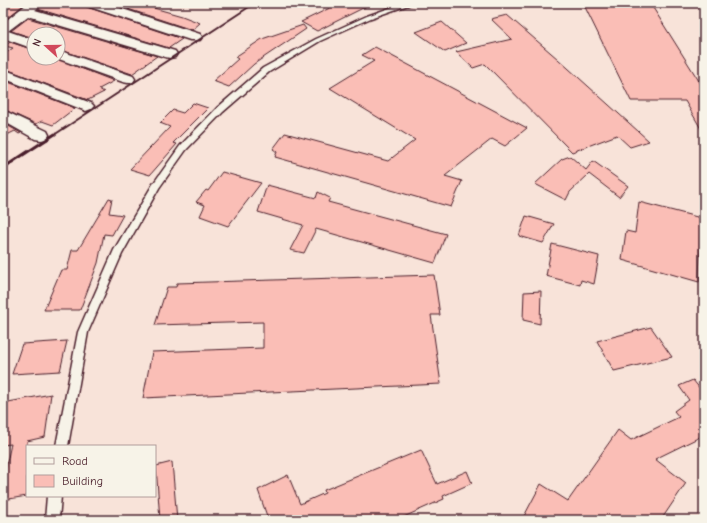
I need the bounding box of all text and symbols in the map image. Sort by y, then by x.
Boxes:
north arrow [26,26,66,66]
text: N [30,37,44,48]
legend [26,445,156,497]
text: Road [62,454,88,468]
text: Building [62,474,103,488]

